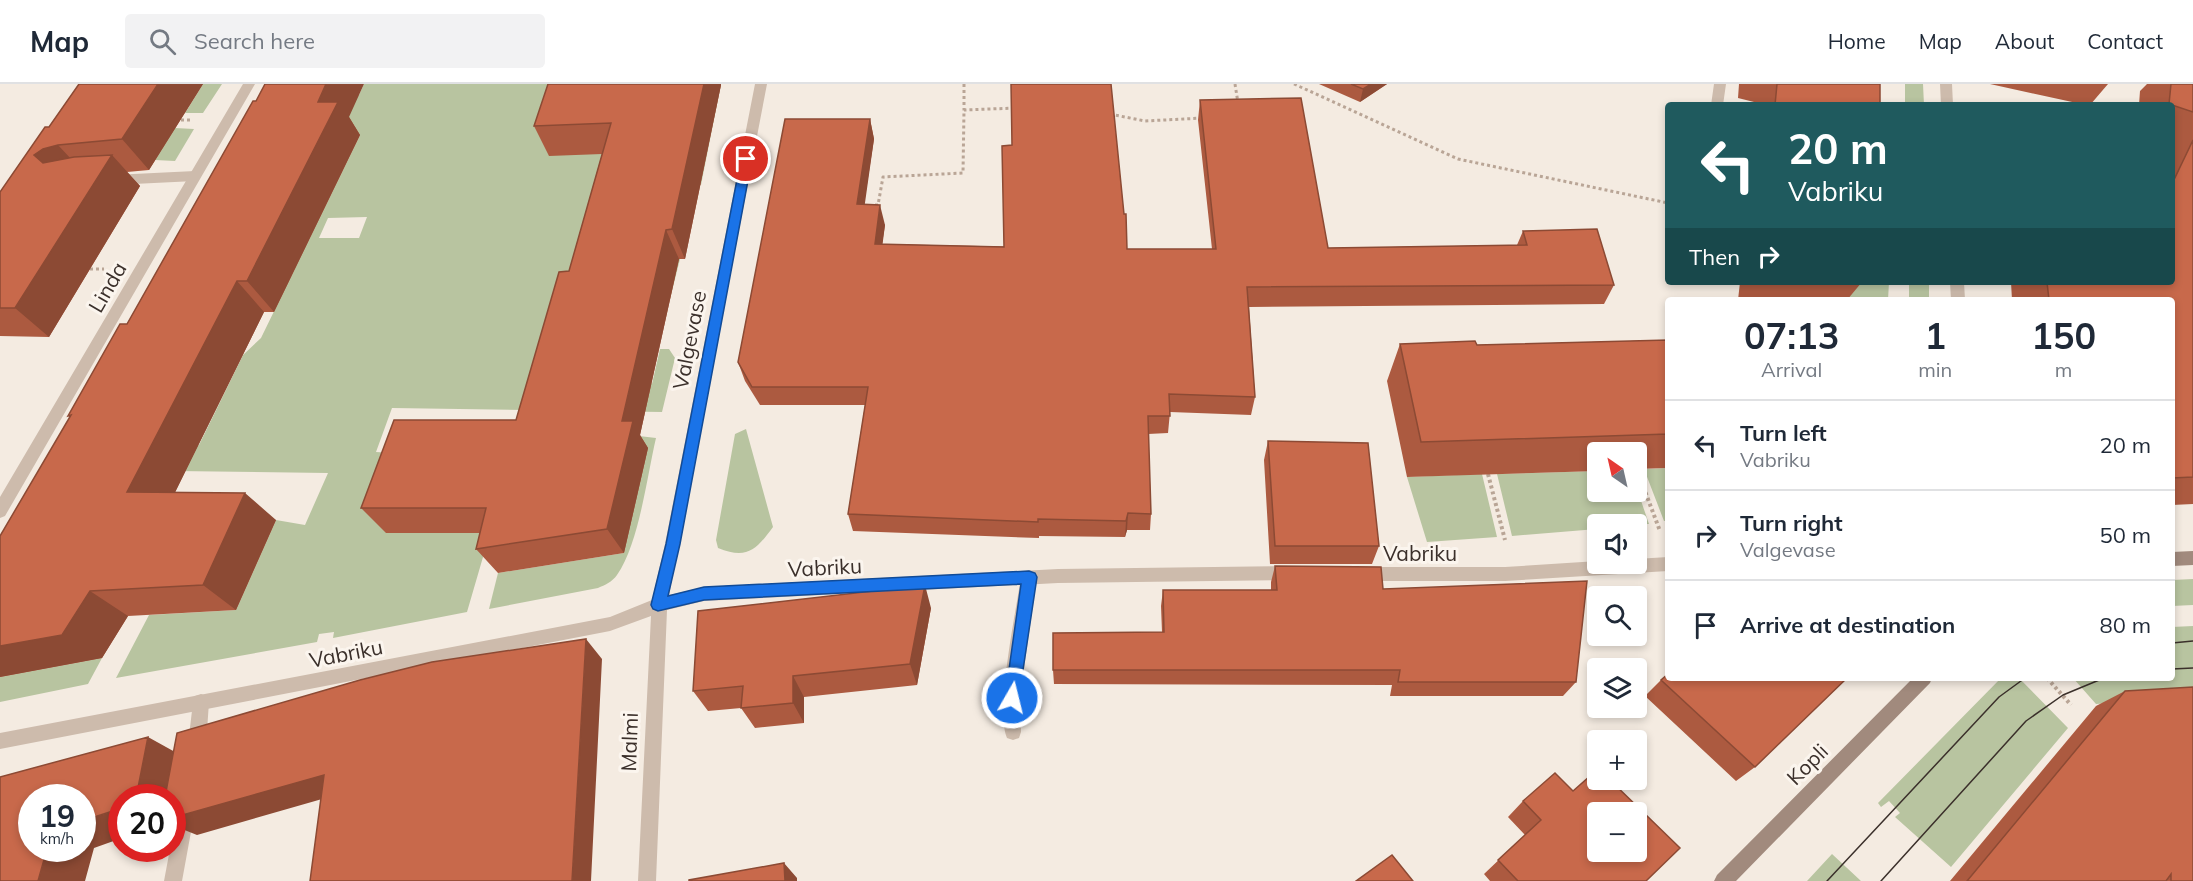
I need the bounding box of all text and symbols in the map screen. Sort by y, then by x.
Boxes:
search box [125,14,545,68]
text: Map [30,24,89,59]
icon: search [146,25,179,58]
text: Search here [194,27,315,55]
text: Home [1828,28,1886,54]
text: Map [1919,28,1962,54]
text: About [1995,28,2054,54]
text: Contact [2087,28,2163,54]
text: 20 m [1788,122,1888,175]
icon: left [1689,126,1767,204]
pin [720,133,771,184]
icon: arrive [729,142,762,175]
text: Vabriku [1788,174,1883,208]
icon: right [1752,240,1785,273]
text: Then [1689,243,1740,271]
street label: Linda [82,257,132,317]
street label: Valgevase [667,288,711,392]
text: 07:13 [1744,313,1839,358]
text: 1 [1924,313,1946,358]
text: 150 [2031,313,2096,358]
text: Arrival [1761,357,1822,382]
text: min [1918,357,1952,382]
text: m [2055,357,2072,382]
text: Turn left [1740,419,1827,447]
icon: left [1689,429,1722,462]
text: 20 m [2100,431,2151,459]
north arrow [1587,442,1647,502]
map controls [1587,442,1647,862]
text: Vabriku [1740,447,1811,472]
text: Turn right [1740,509,1843,537]
button: sound [1587,514,1647,574]
icon: right [1689,519,1722,552]
text: 50 m [2100,521,2151,549]
text: Valgevase [1740,537,1836,562]
street label: Vabriku [1383,540,1457,566]
street label: Vabriku [787,552,863,582]
button: search [1587,586,1647,646]
icon: arrive [1689,609,1722,642]
text: Arrive at destination [1740,611,1955,639]
text: 80 m [2100,611,2151,639]
street label: Vabriku [307,633,385,673]
button: layers [1587,658,1647,718]
position arrow [980,666,1044,730]
street label: Malmi [615,712,643,772]
button: + [1587,730,1647,790]
street label: Kopli [1781,738,1833,790]
speed limit sign: 20 [108,784,186,862]
text: 19 [39,797,75,835]
button: − [1587,802,1647,862]
text: km/h [40,829,74,848]

